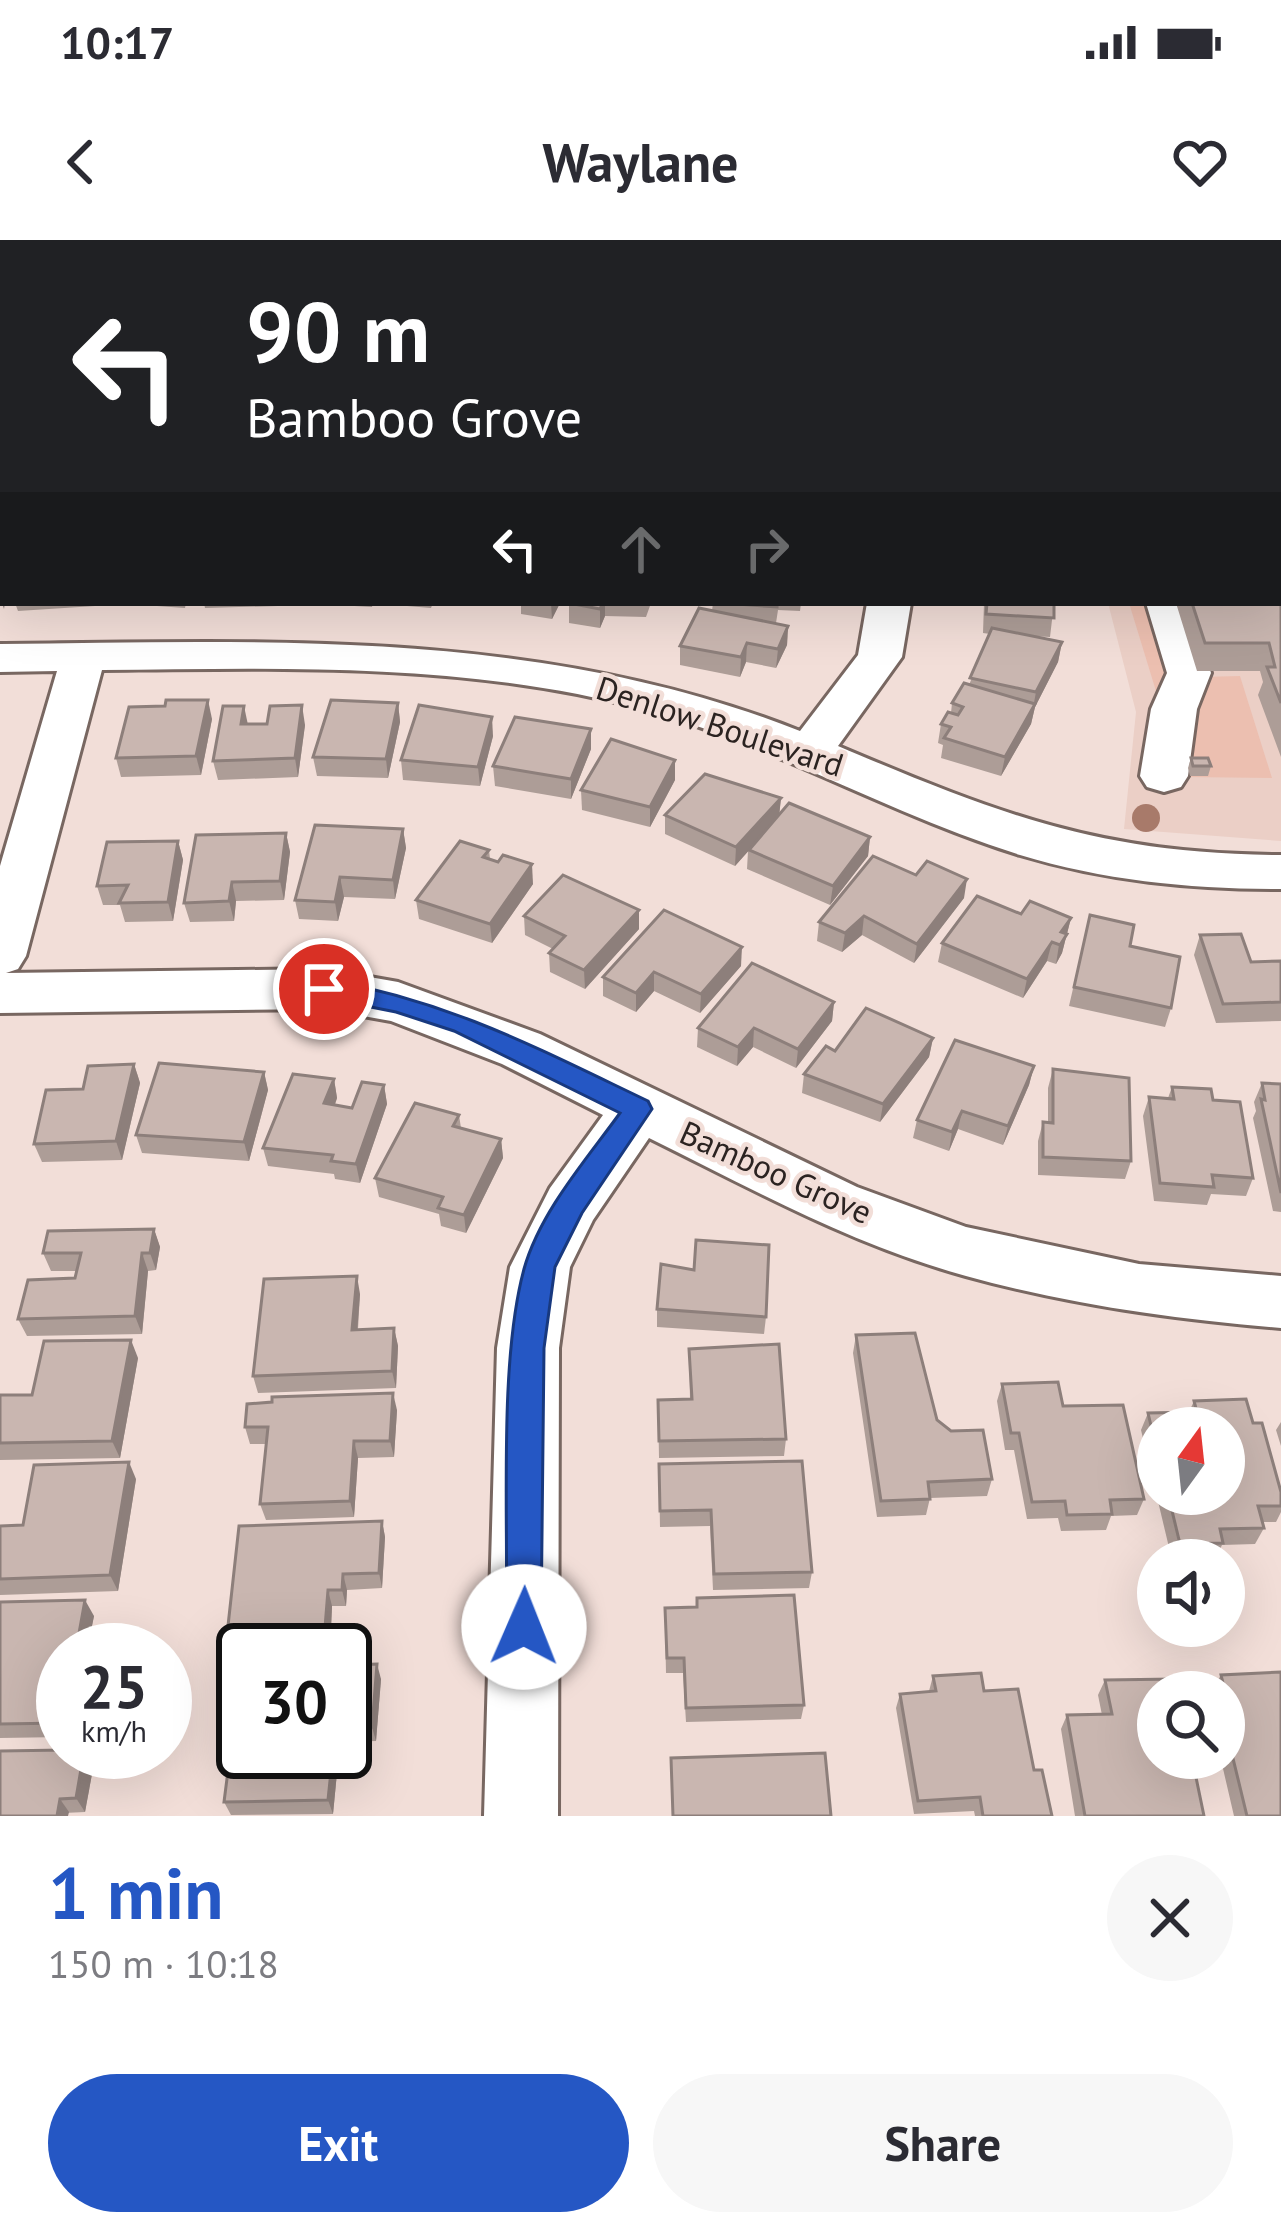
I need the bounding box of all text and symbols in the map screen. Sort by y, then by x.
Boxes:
text: 10:17 [60,13,174,71]
text: Waylane [542,127,739,197]
icon: back [48,129,114,195]
icon: heart [1167,129,1233,195]
text: 90 m [246,276,430,385]
icon: left [48,288,204,444]
text: Bamboo Grove [246,382,582,452]
icon: left [482,516,548,582]
icon: ahead [608,516,674,582]
icon: right [734,516,800,582]
street label: Denlow Boulevard [591,665,849,786]
pin [273,938,375,1040]
icon: arrive [291,956,357,1022]
street label: Bamboo Grove [674,1110,879,1233]
north arrow [1137,1407,1245,1515]
map controls [1137,1407,1245,1779]
button: sound [1137,1539,1245,1647]
position arrow [461,1564,587,1690]
speed limit sign: 30 [216,1623,372,1779]
text: 25 [80,1647,148,1725]
button: search [1137,1671,1245,1779]
text: km/h [81,1711,147,1750]
text: 1 min [48,1846,224,1939]
button: close [1107,1855,1233,1981]
text: 150 m · 10:18 [48,1938,279,1989]
button: Exit [48,2074,629,2212]
button: Share [653,2074,1233,2212]

